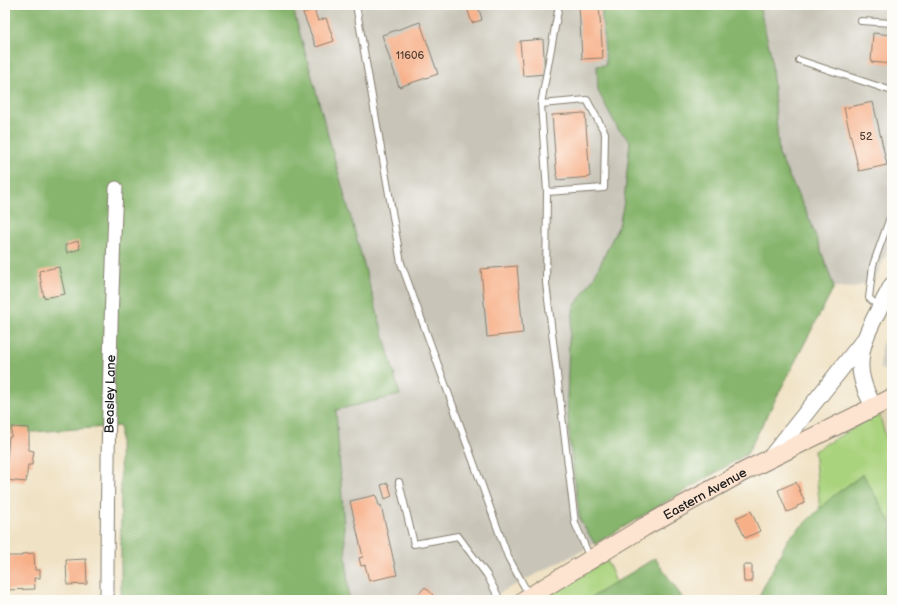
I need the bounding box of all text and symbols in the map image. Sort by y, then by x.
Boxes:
house number: 11606 [396,49,424,62]
house number: 52 [860,130,873,143]
street label: Beasley Lane [101,354,119,434]
street label: Eastern Avenue [661,464,750,524]

